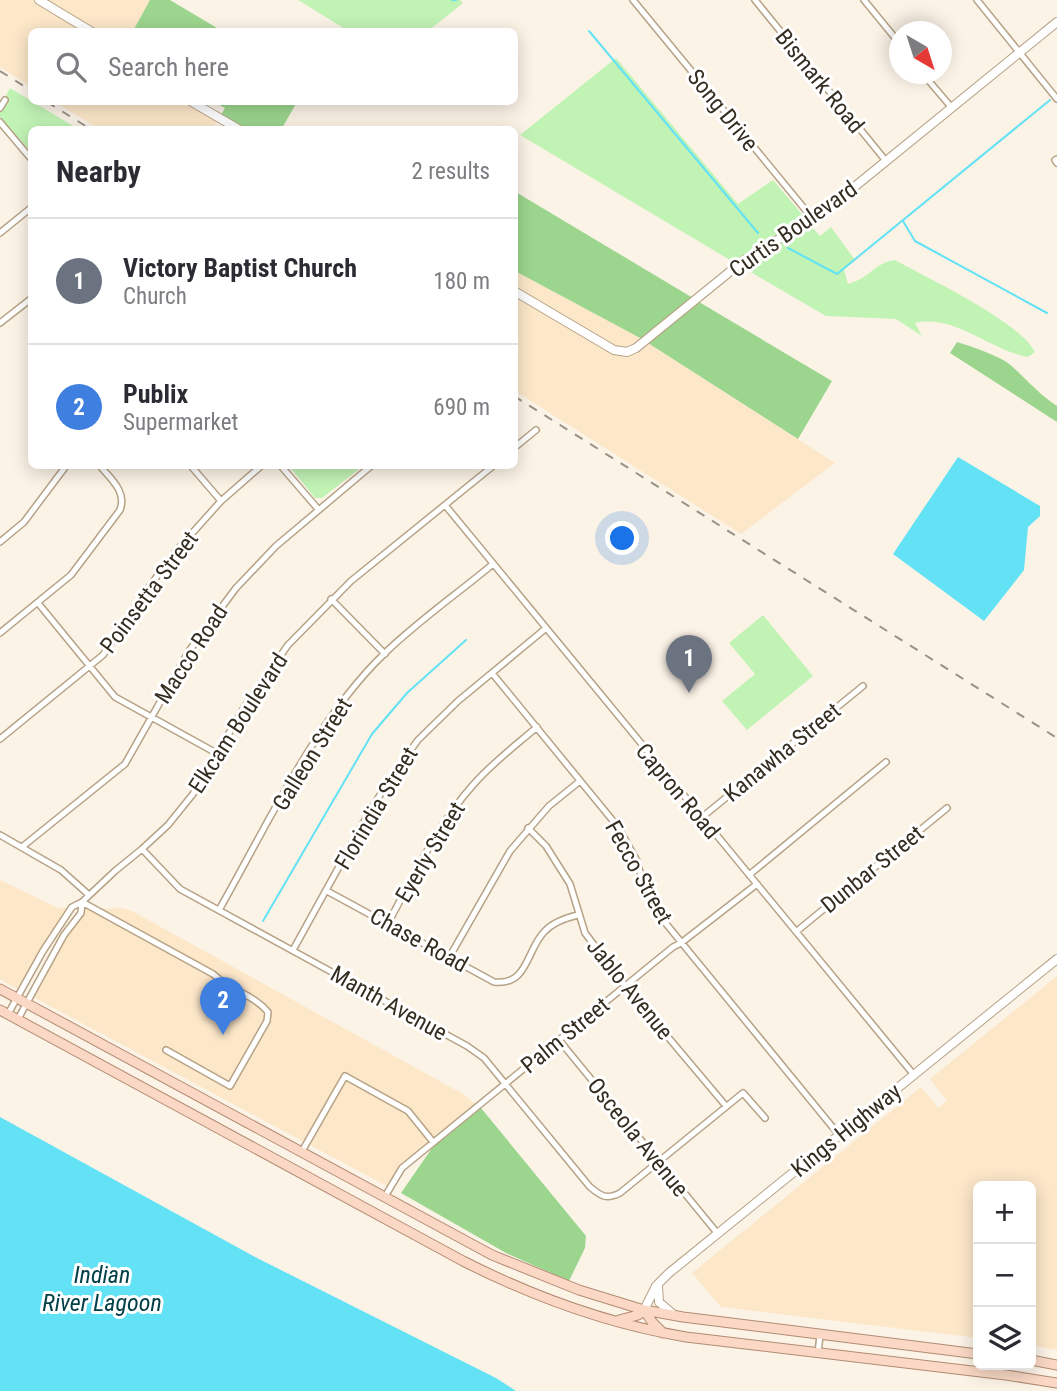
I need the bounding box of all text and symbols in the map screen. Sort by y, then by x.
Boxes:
north arrow [889,21,952,84]
street label: Bismark Road [770,24,870,139]
search box [28,28,518,105]
icon: search [52,48,90,86]
text: Search here [108,52,229,82]
street label: Song Drive [682,64,764,157]
text: Nearby [56,154,141,189]
text: 2 results [412,158,490,185]
street label: Curtis Boulevard [724,175,862,283]
text: Victory Baptist Church [123,253,357,283]
text: 1 [73,268,85,295]
text: 180 m [433,268,490,295]
text: Church [123,283,187,310]
text: Publix [123,379,188,409]
text: 2 [73,394,85,421]
text: 690 m [433,394,490,421]
text: Supermarket [123,409,238,436]
your location [605,521,639,555]
street label: Poinsetta Street [95,526,204,659]
street label: Macco Road [149,600,233,709]
pin: 1 [666,635,712,693]
street label: Elkcam Boulevard [183,648,294,798]
street label: Galleon Street [267,693,358,816]
street label: Kanawha Street [719,697,846,808]
street label: Capron Road [630,738,725,845]
street label: Florindia Street [329,742,424,874]
street label: Eyerly Street [390,797,471,907]
street label: Fecco Street [599,816,678,928]
street label: Dunbar Street [816,820,929,919]
street label: Chase Road [365,902,472,978]
street label: Jablo Avenue [581,933,678,1045]
street label: Manth Avenue [326,960,452,1046]
pin: 2 [200,977,246,1035]
street label: Palm Street [516,992,615,1079]
street label: Osceola Avenue [581,1072,694,1202]
street label: Kings Highway [786,1078,907,1183]
map controls [973,1181,1036,1370]
button: + [973,1181,1036,1244]
button: − [973,1244,1036,1307]
water label: Indian River Lagoon [42,1261,162,1317]
button: layers [973,1307,1036,1370]

